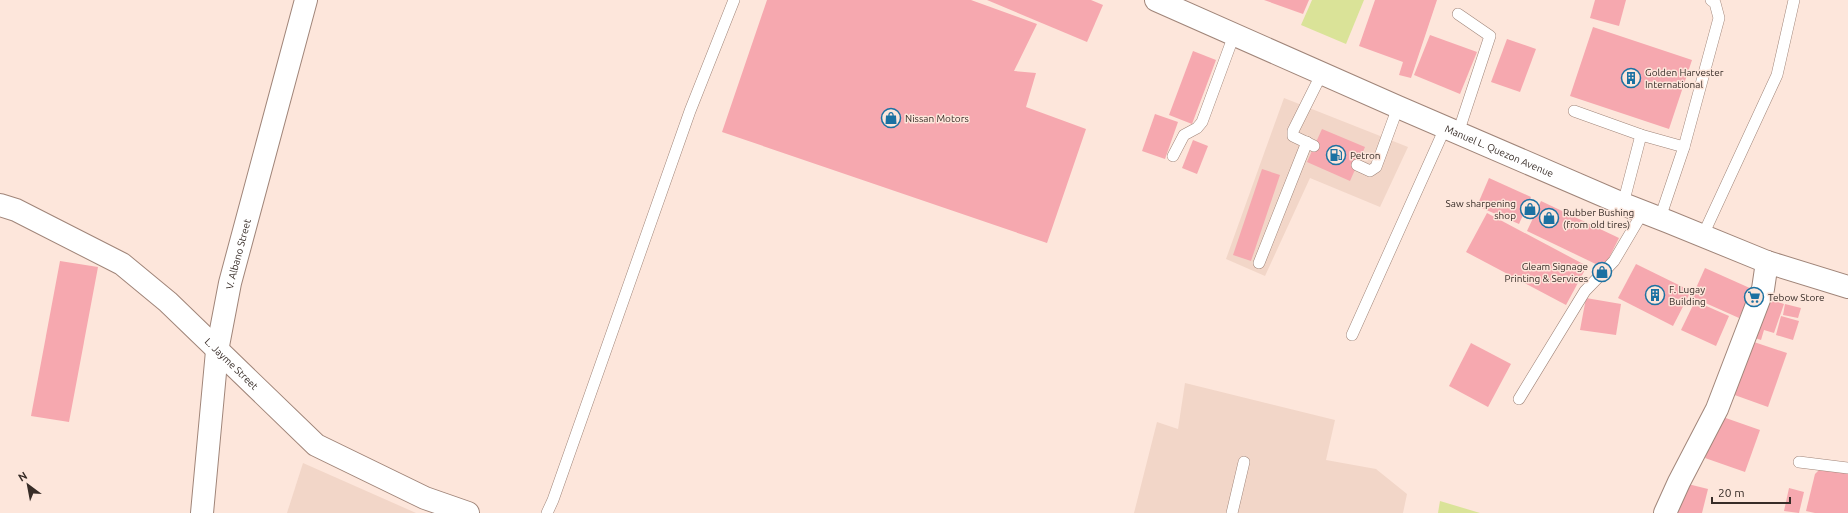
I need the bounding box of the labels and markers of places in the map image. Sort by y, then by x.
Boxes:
building icon: Golden Harvester International [1620,67,1642,89]
place label: Golden Harvester International [1645,67,1724,90]
shop icon: Nissan Motors [880,107,902,129]
place label: Nissan Motors [905,113,969,124]
fuel station icon: Petron [1325,144,1347,166]
place label: Petron [1350,150,1381,161]
place label: Saw sharpening shop [1446,198,1516,221]
shop icon: Saw sharpening shop [1519,198,1541,220]
shop icon: Rubber Bushing (from old tires) [1538,207,1560,229]
place label: Rubber Bushing (from old tires) [1563,207,1634,230]
place label: Gleam Signage Printing & Services [1505,261,1588,284]
shop icon: Gleam Signage Printing & Services [1591,261,1613,283]
building icon: F. Lugay Building [1644,284,1666,306]
place label: F. Lugay Building [1669,284,1706,307]
supermarket icon: Tebow Store [1743,286,1765,308]
place label: Tebow Store [1768,292,1825,303]

